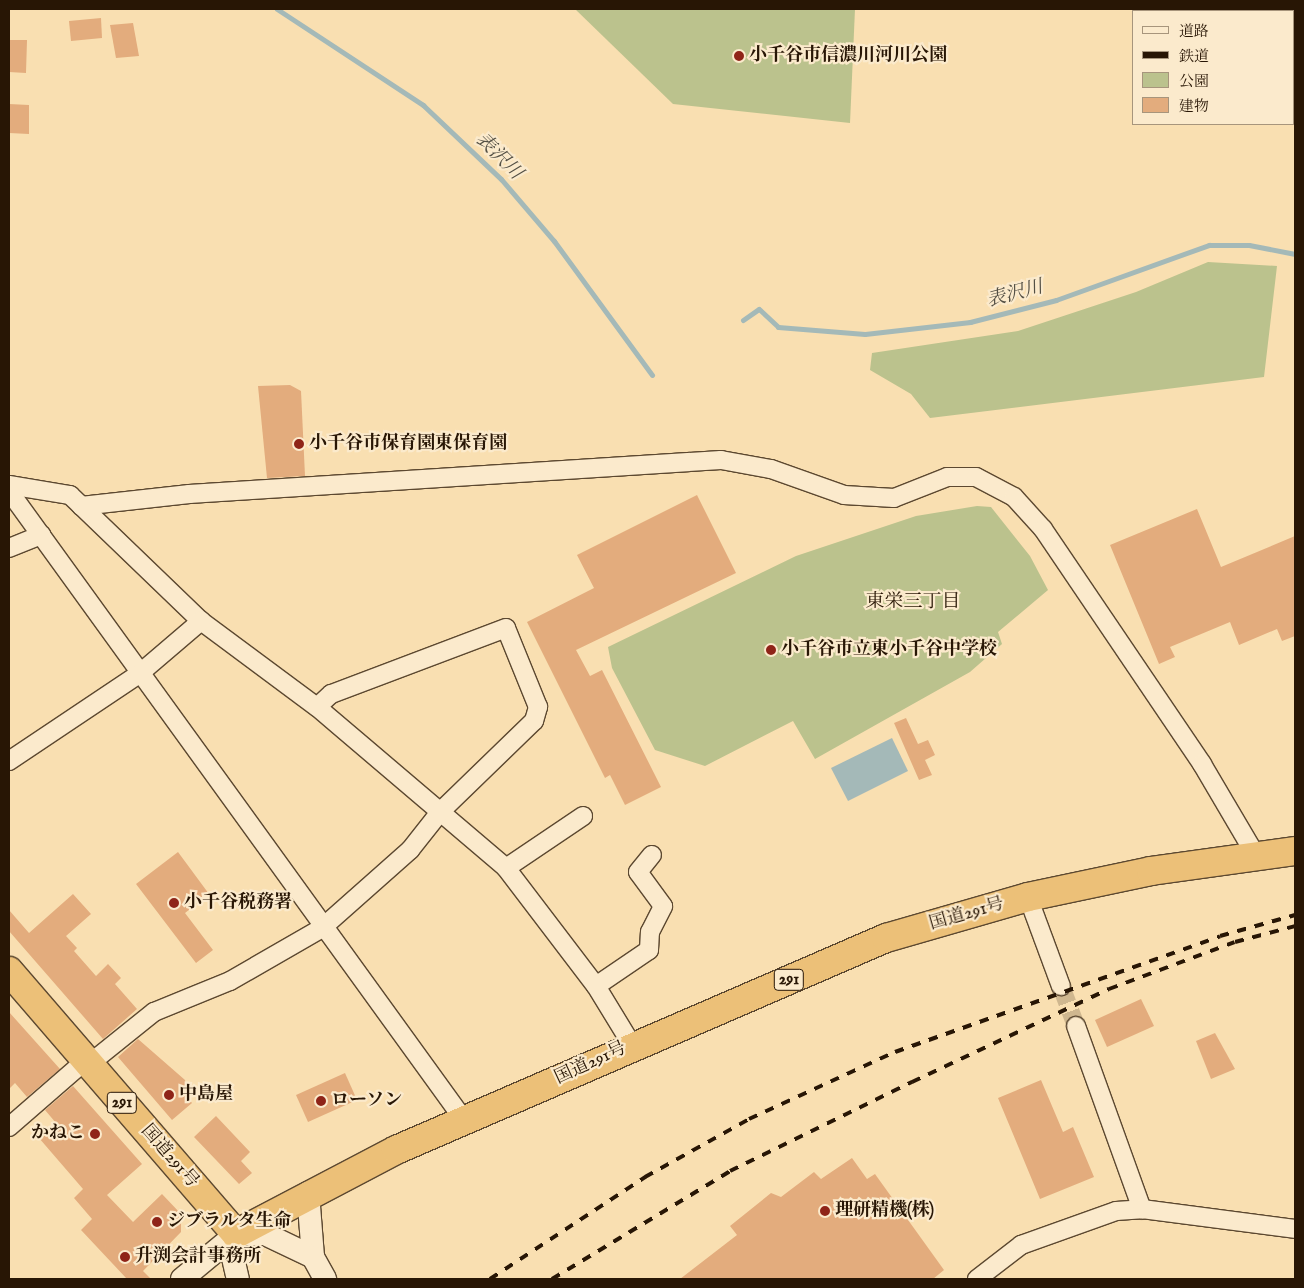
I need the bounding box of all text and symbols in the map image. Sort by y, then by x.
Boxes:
legend [1132,10,1294,125]
text: 道路 [1179,22,1209,41]
place label: 小千谷市信濃川河川公園 [749,45,947,67]
text: 鉄道 [1179,47,1209,66]
marker: 小千谷市信濃川河川公園 [733,50,745,62]
text: 公園 [1179,72,1209,91]
text: 建物 [1179,97,1209,116]
water label: 表沢川 [470,129,526,185]
water label: 表沢川 [985,277,1045,313]
place label: 小千谷市保育園東保育園 [309,433,507,455]
marker: 小千谷市保育園東保育園 [293,438,305,450]
district label: 東栄三丁目 [866,592,960,614]
place label: 小千谷市立東小千谷中学校 [781,639,997,661]
marker: 小千谷市立東小千谷中学校 [765,644,777,656]
place label: 小千谷税務署 [184,892,292,914]
street label: 国道291号 [927,894,1007,936]
marker: 小千谷税務署 [168,897,180,909]
road number: 291 [773,966,805,994]
street label: 国道291号 [552,1038,630,1090]
place label: 中島屋 [179,1084,233,1106]
marker: 中島屋 [163,1089,175,1101]
road number: 291 [106,1090,138,1116]
place label: ローソン [331,1090,403,1112]
marker: ローソン [315,1095,327,1107]
street label: 国道291号 [136,1121,202,1193]
place label: かねこ [31,1123,85,1145]
marker: かねこ [89,1128,101,1140]
place label: 理研精機(株) [835,1200,934,1222]
marker: 理研精機(株) [819,1205,831,1217]
place label: ジブラルタ生命 [167,1211,293,1233]
marker: ジブラルタ生命 [151,1216,163,1228]
place label: 升渕会計事務所 [135,1246,261,1268]
marker: 升渕会計事務所 [119,1251,131,1263]

